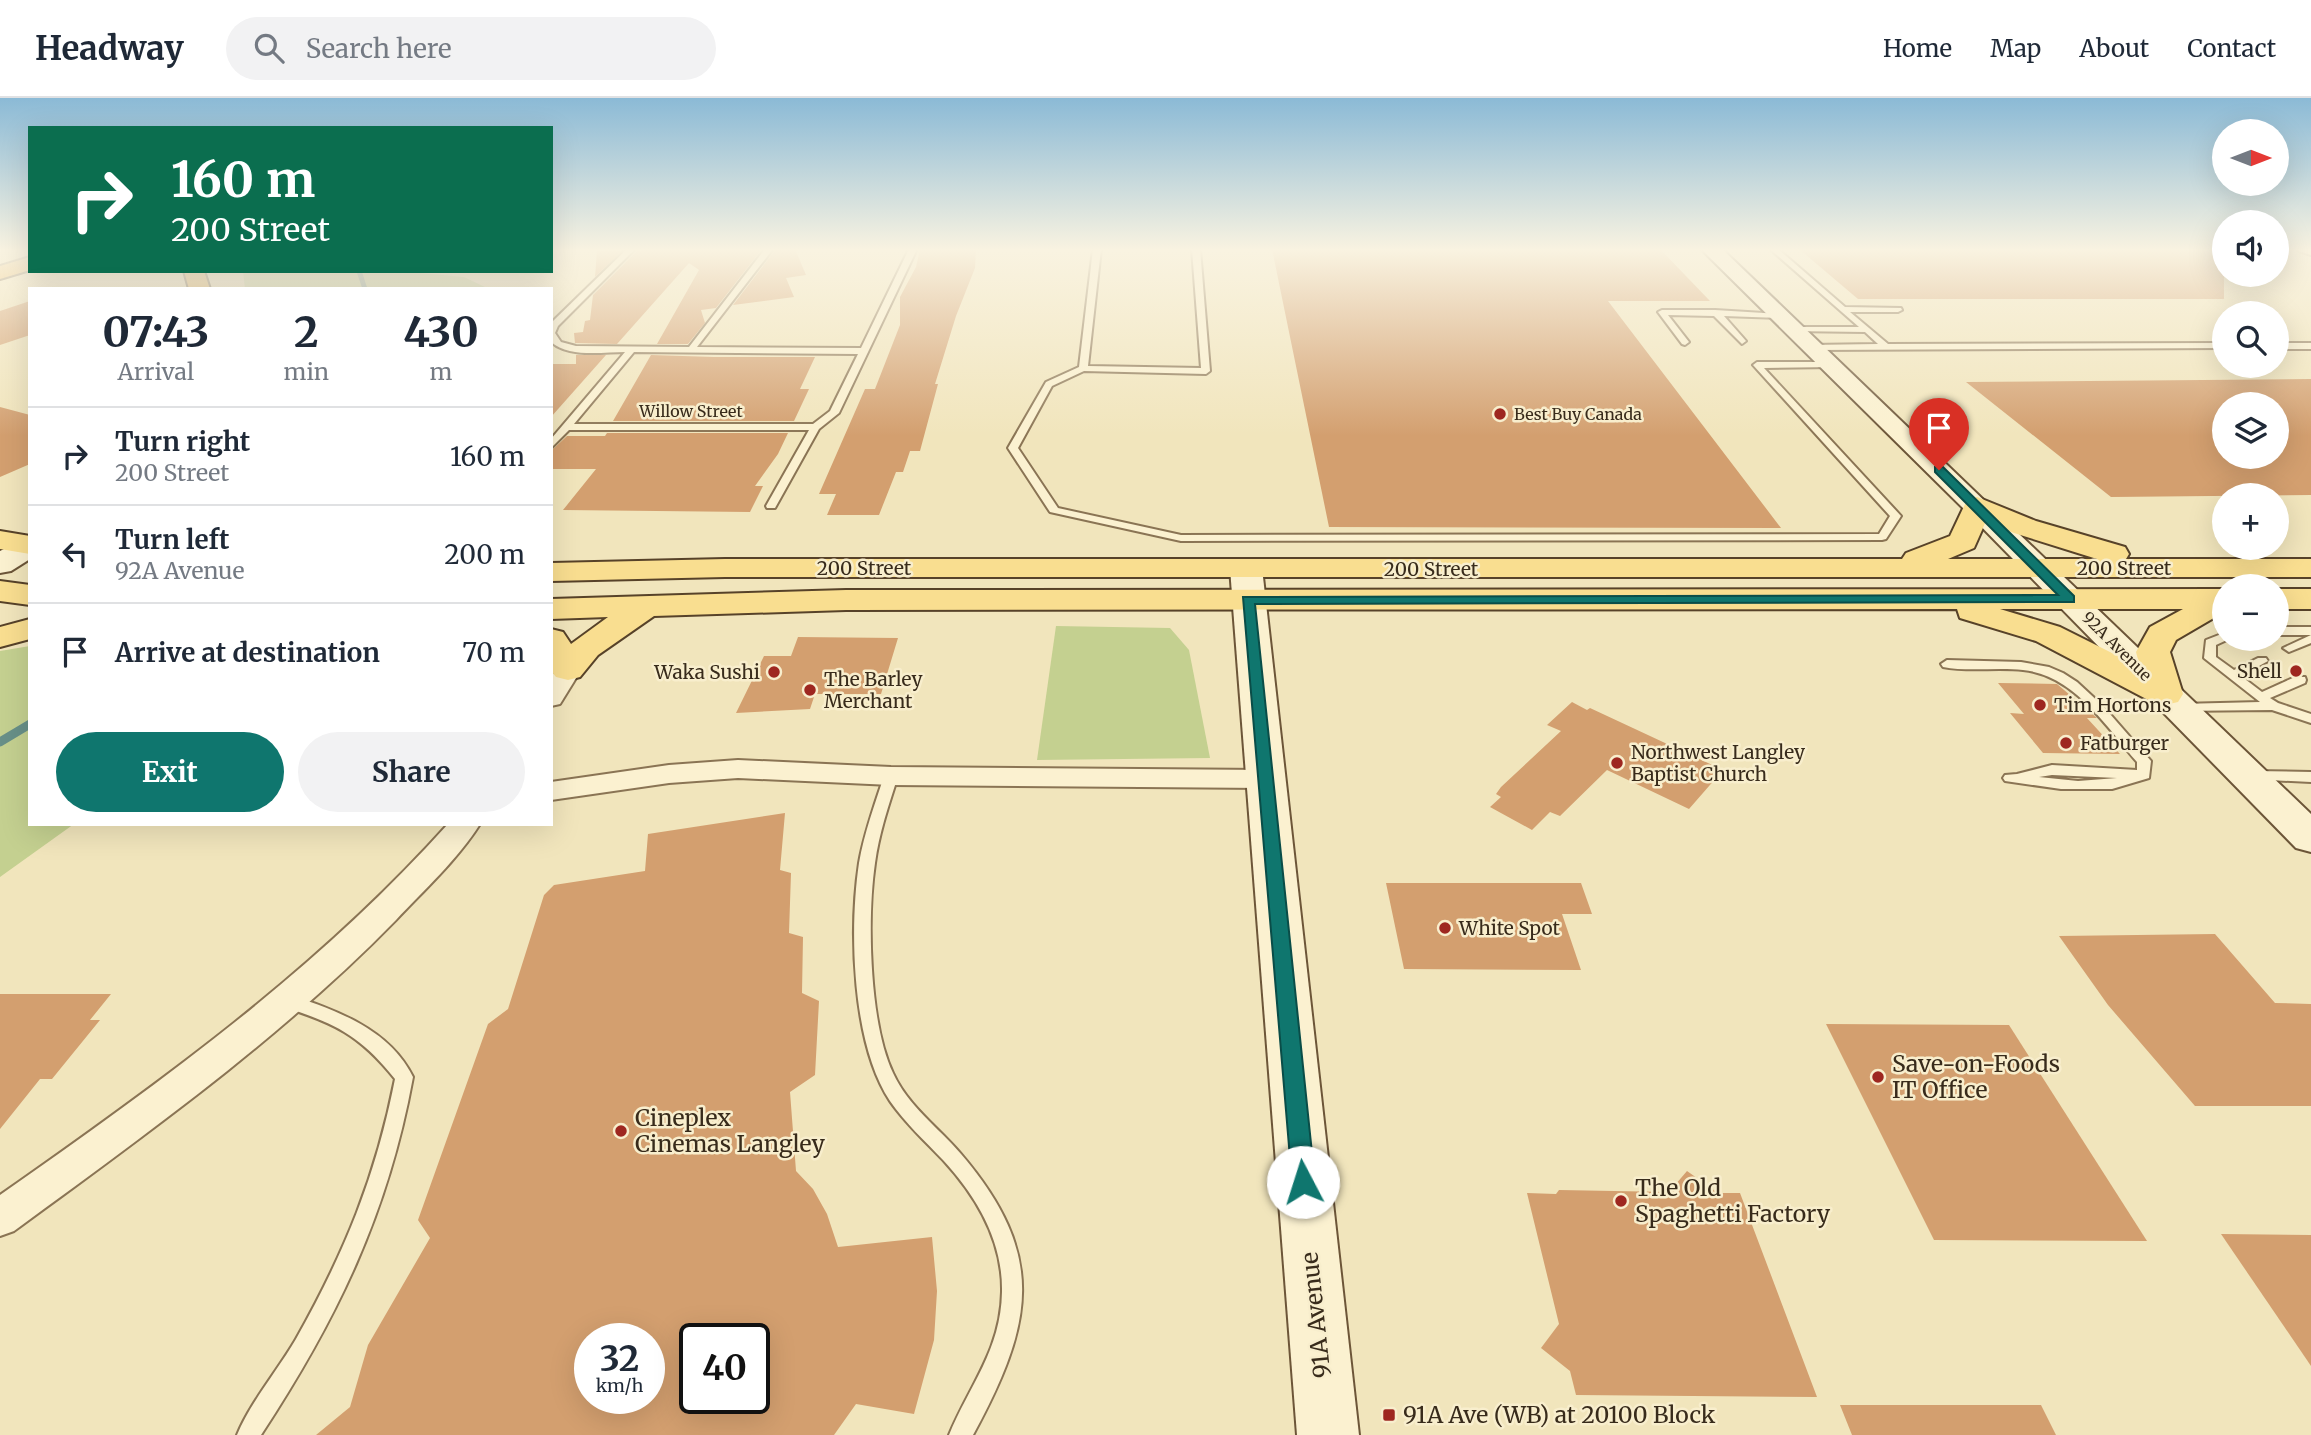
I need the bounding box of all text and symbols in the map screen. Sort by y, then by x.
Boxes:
search box [226,17,716,80]
text: Headway [35,28,184,69]
icon: search [250,29,288,67]
text: Search here [306,32,452,65]
text: Home [1883,33,1952,64]
text: Map [1990,33,2041,64]
text: About [2079,33,2149,64]
text: Contact [2187,33,2276,64]
north arrow [2212,119,2289,196]
map controls [2212,119,2289,651]
text: 160 m [171,149,315,210]
icon: right [56,154,147,245]
text: 200 Street [171,210,330,250]
button: sound [2212,210,2289,287]
button: search [2212,301,2289,378]
text: 07:43 [102,306,209,358]
text: 2 [294,306,319,358]
text: 430 [403,306,479,358]
text: Arrival [117,357,194,386]
text: min [284,357,329,386]
text: m [430,357,452,386]
button: layers [2212,392,2289,469]
pin [1909,398,1969,470]
street label: Willow Street [638,401,743,421]
place label: Best Buy Canada [1514,404,1642,424]
marker: Best Buy Canada [1492,406,1508,422]
icon: arrive [1920,409,1958,447]
text: Turn right [115,425,250,458]
icon: right [56,437,94,475]
text: 160 m [450,440,525,473]
text: 200 Street [115,458,229,487]
button: + [2212,483,2289,560]
text: Turn left [115,523,229,556]
icon: left [56,535,94,573]
text: 200 m [444,538,525,571]
text: 92A Avenue [115,556,244,585]
street label: 200 Street [817,556,912,580]
street label: 200 Street [2077,556,2172,580]
street label: 200 Street [1384,557,1479,581]
button: − [2212,574,2289,651]
street label: 92A Avenue [2078,607,2156,685]
icon: arrive [56,633,94,671]
text: Arrive at destination [115,636,380,669]
text: 70 m [462,636,525,669]
place label: Shell [2237,659,2282,683]
place label: Waka Sushi [653,660,760,684]
marker: Shell [2288,663,2304,679]
marker: Waka Sushi [766,664,782,680]
place label: The Barley Merchant [824,667,923,713]
marker: The Barley Merchant [802,682,818,698]
place label: Tim Hortons [2054,693,2171,717]
marker: Tim Hortons [2032,697,2048,713]
place label: Fatburger [2080,731,2170,755]
button: Exit [56,732,284,812]
button: Share [298,732,525,812]
marker: Fatburger [2058,735,2074,751]
place label: Northwest Langley Baptist Church [1631,740,1805,786]
marker: Northwest Langley Baptist Church [1609,755,1625,771]
place label: White Spot [1458,916,1560,940]
marker: White Spot [1437,920,1453,936]
place label: Save-on-Foods IT Office [1892,1049,2060,1104]
marker: Save-on-Foods IT Office [1870,1069,1886,1085]
place label: Cineplex Cinemas Langley [635,1103,826,1158]
marker: Cineplex Cinemas Langley [613,1123,629,1139]
position arrow [1266,1145,1340,1219]
place label: The Old Spaghetti Factory [1635,1173,1831,1228]
marker: The Old Spaghetti Factory [1613,1193,1629,1209]
street label: 91A Avenue [1294,1251,1337,1379]
speed limit sign: 40 [679,1323,770,1414]
text: 32 [600,1337,639,1381]
text: km/h [596,1374,643,1397]
place label: 91A Ave (WB) at 20100 Block [1403,1400,1716,1429]
marker: 91A Ave (WB) at 20100 Block [1381,1407,1397,1423]

